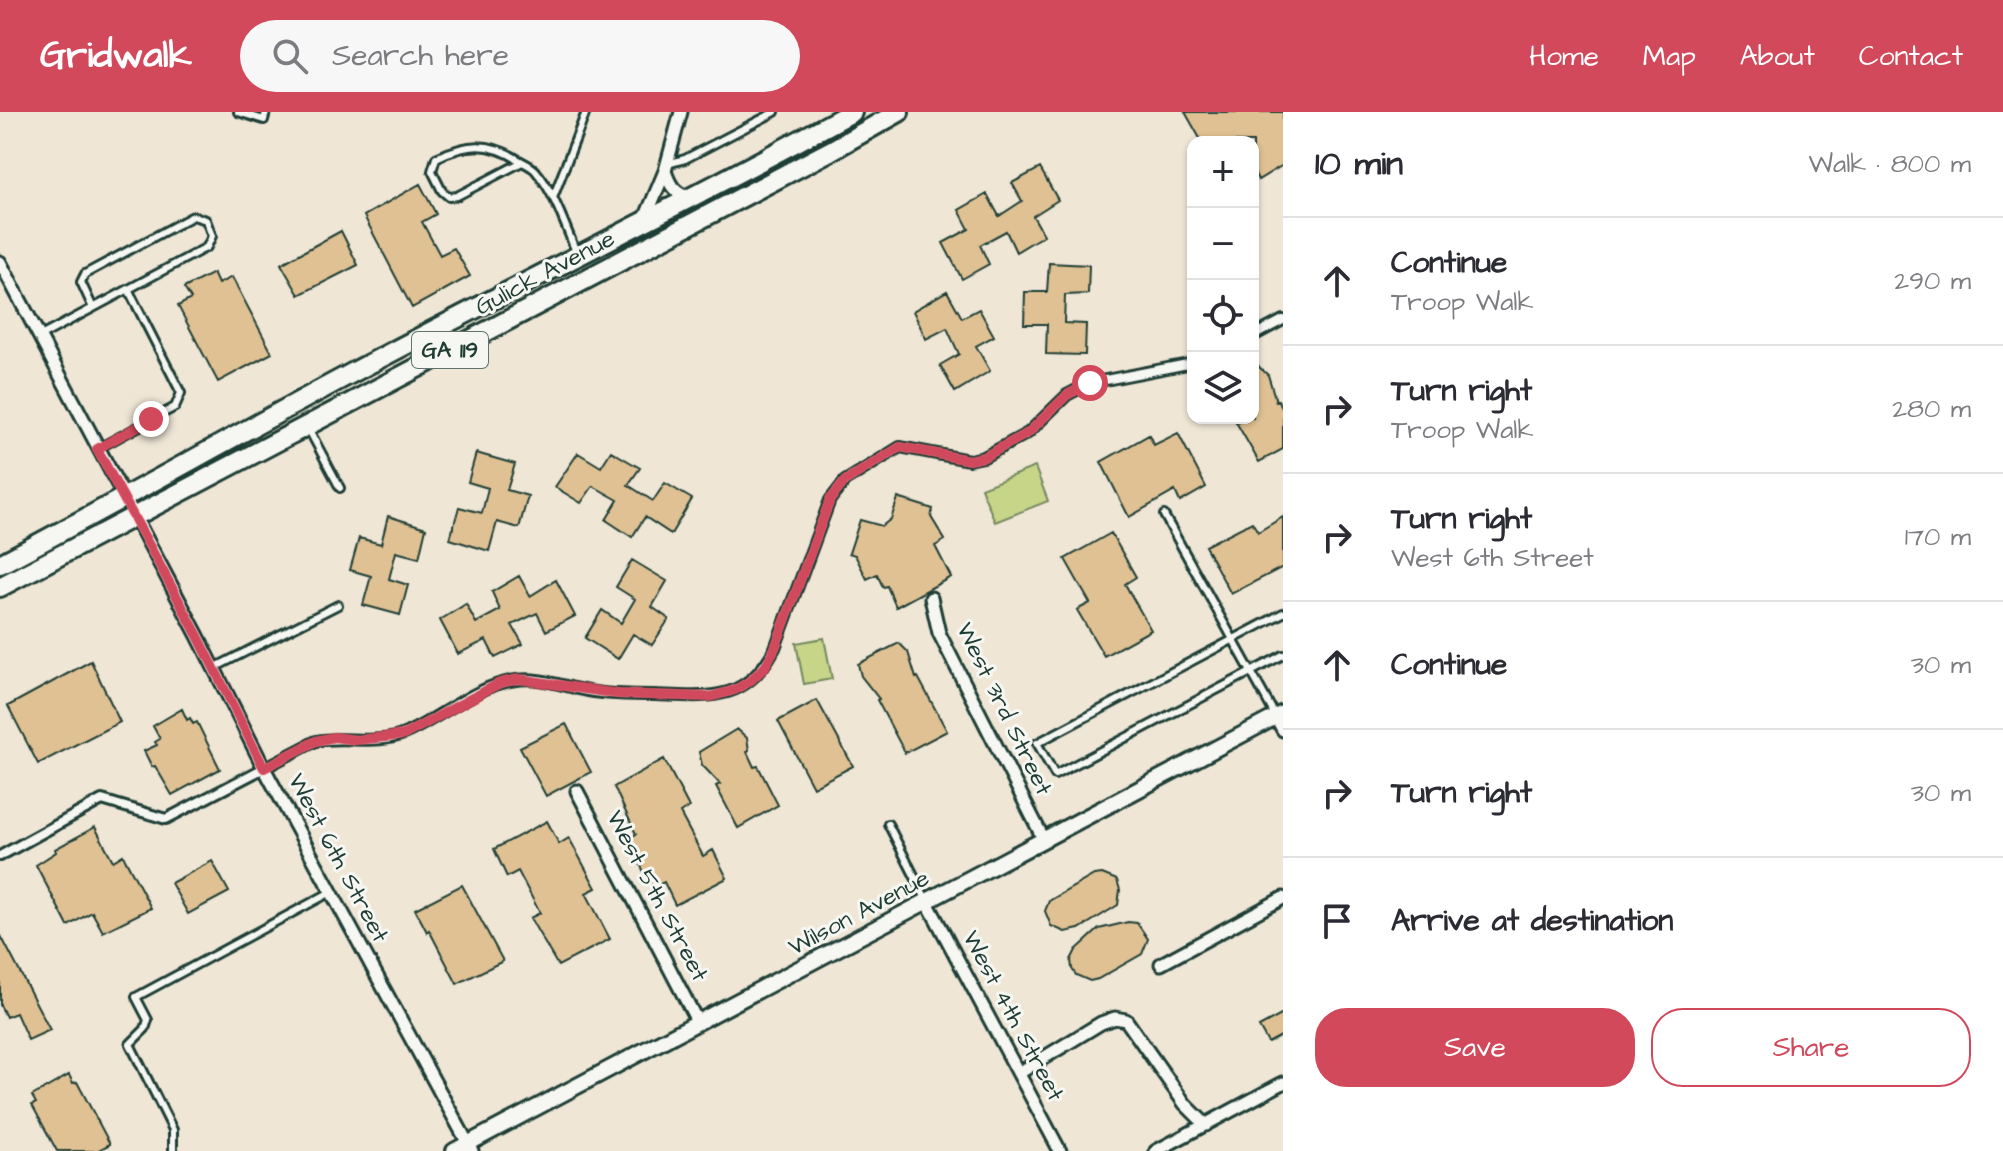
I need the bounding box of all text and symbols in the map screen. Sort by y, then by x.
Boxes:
search box [240,20,800,92]
text: Gridwalk [40,30,192,82]
icon: search [268,34,312,78]
text: Search here [332,35,509,77]
text: Home [1529,37,1599,76]
text: Map [1643,37,1696,76]
text: About [1740,37,1815,76]
text: Contact [1859,37,1963,76]
map controls [1187,136,1259,424]
button: + [1187,136,1259,208]
text: 10 min [1315,140,1403,188]
text: Walk · 800 m [1808,146,1971,182]
button: − [1187,208,1259,280]
street label: Gulick Avenue [469,222,621,324]
text: Continue [1391,242,1507,284]
icon: ahead [1315,259,1359,303]
text: 290 m [1894,263,1971,299]
button: locate [1187,280,1259,352]
text: Troop Walk [1391,284,1533,320]
road number: GA 119 [412,332,488,368]
button: layers [1187,352,1259,424]
route start [1072,365,1108,401]
text: Turn right [1391,370,1532,412]
icon: right [1315,387,1359,431]
text: 280 m [1892,391,1971,427]
route end [133,401,169,437]
text: Troop Walk [1391,412,1533,448]
text: Turn right [1391,498,1532,540]
icon: right [1315,515,1359,559]
text: 170 m [1905,519,1971,555]
text: West 6th Street [1391,540,1594,576]
street label: West 3rd Street [947,617,1061,801]
icon: ahead [1315,643,1359,687]
text: Continue [1391,644,1507,686]
text: 30 m [1911,647,1971,683]
street label: West 6th Street [279,767,397,949]
icon: right [1315,771,1359,815]
text: Turn right [1391,772,1532,814]
text: 30 m [1911,775,1971,811]
street label: West 5th Street [598,805,717,988]
street label: Wilson Avenue [783,862,935,964]
icon: arrive [1315,899,1359,943]
text: Arrive at destination [1391,900,1673,942]
street label: West 4th Street [954,925,1072,1107]
button: Save [1315,1008,1635,1087]
button: Share [1651,1008,1971,1087]

